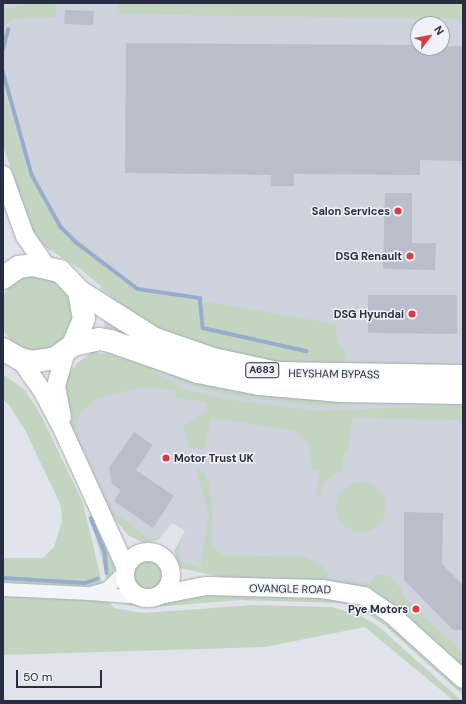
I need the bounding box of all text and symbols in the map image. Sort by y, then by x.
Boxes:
north arrow [410,16,450,56]
text: N [431,23,447,37]
place label: Salon Services [312,204,390,218]
marker: Salon Services [393,206,403,216]
place label: DSG Renault [335,249,402,263]
marker: DSG Renault [405,251,415,261]
place label: DSG Hyundai [334,307,404,321]
marker: DSG Hyundai [407,309,417,319]
road number: A683 [245,362,279,378]
street label: HEYSHAM BYPASS [288,367,380,381]
place label: Motor Trust UK [174,451,254,465]
marker: Motor Trust UK [161,453,171,463]
street label: OVANGLE ROAD [249,582,331,596]
place label: Pye Motors [348,602,408,616]
marker: Pye Motors [411,604,421,614]
scale bar [18,662,104,688]
text: 50 m [23,669,52,685]

